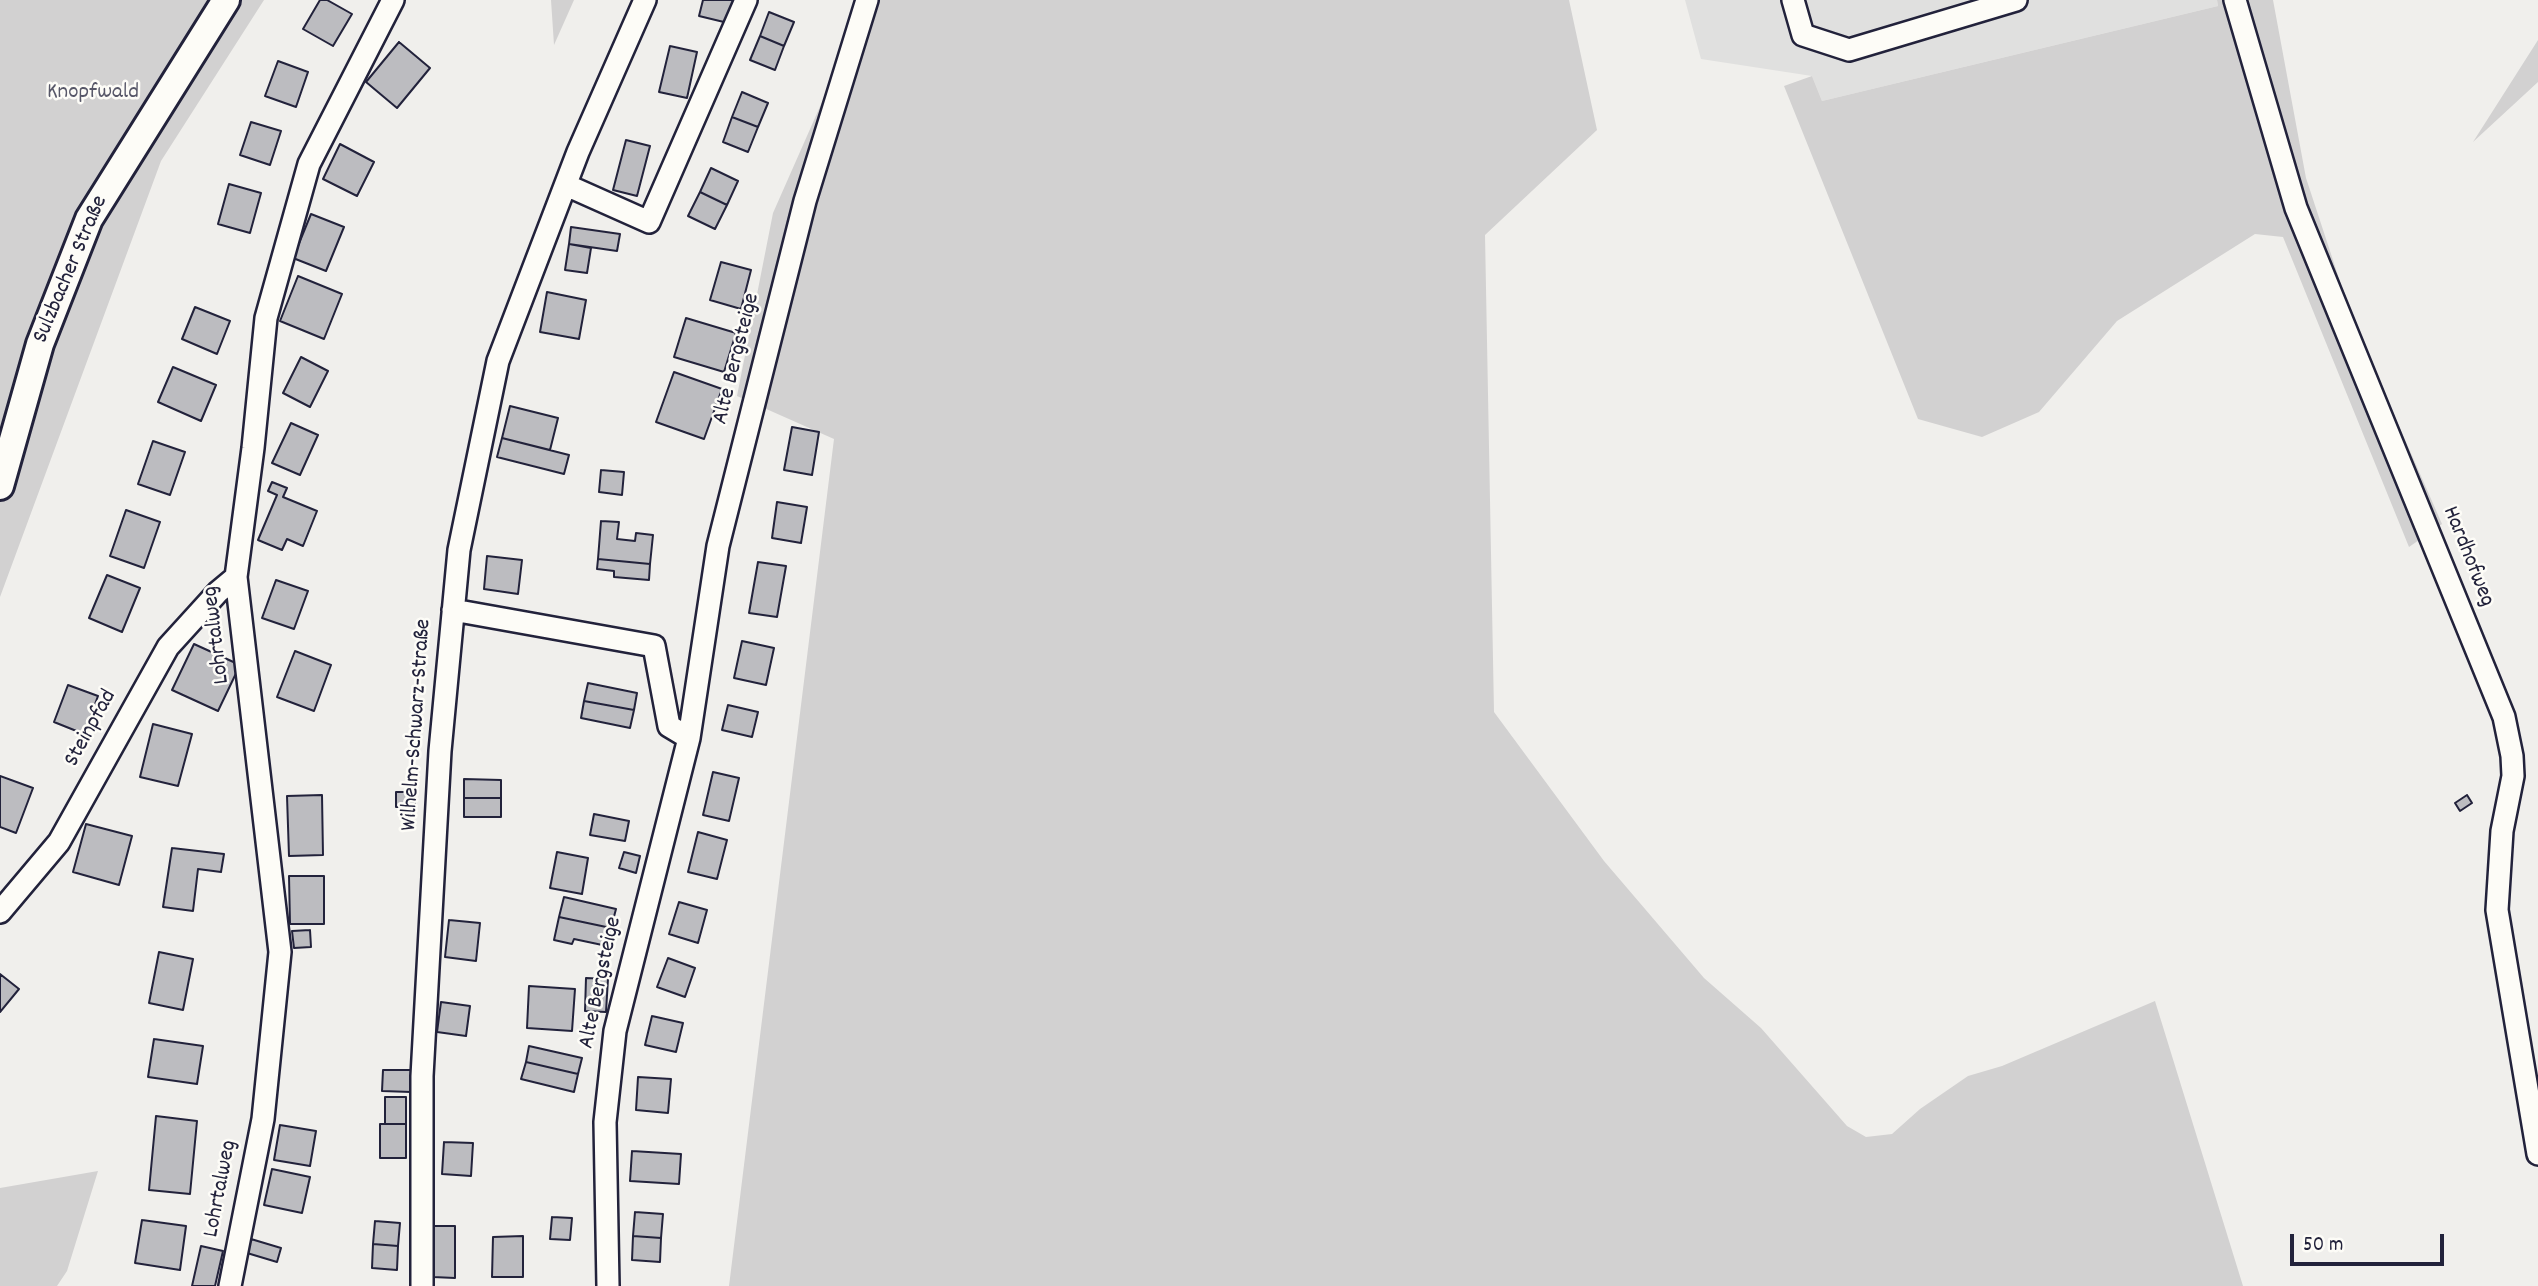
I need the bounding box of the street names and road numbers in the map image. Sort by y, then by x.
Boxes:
street label: Sulzbacher Straße [28,192,116,348]
street label: Alte Bergsteige [708,291,768,427]
street label: Hardhofweg [2434,503,2500,611]
street label: Lohrtalweg [198,584,238,686]
street label: Wilhelm-Schwarz-Straße [397,618,439,832]
street label: Steinpfad [60,686,124,772]
street label: Alte Bergsteige [575,914,629,1052]
street label: Lohrtalweg [199,1138,245,1240]

